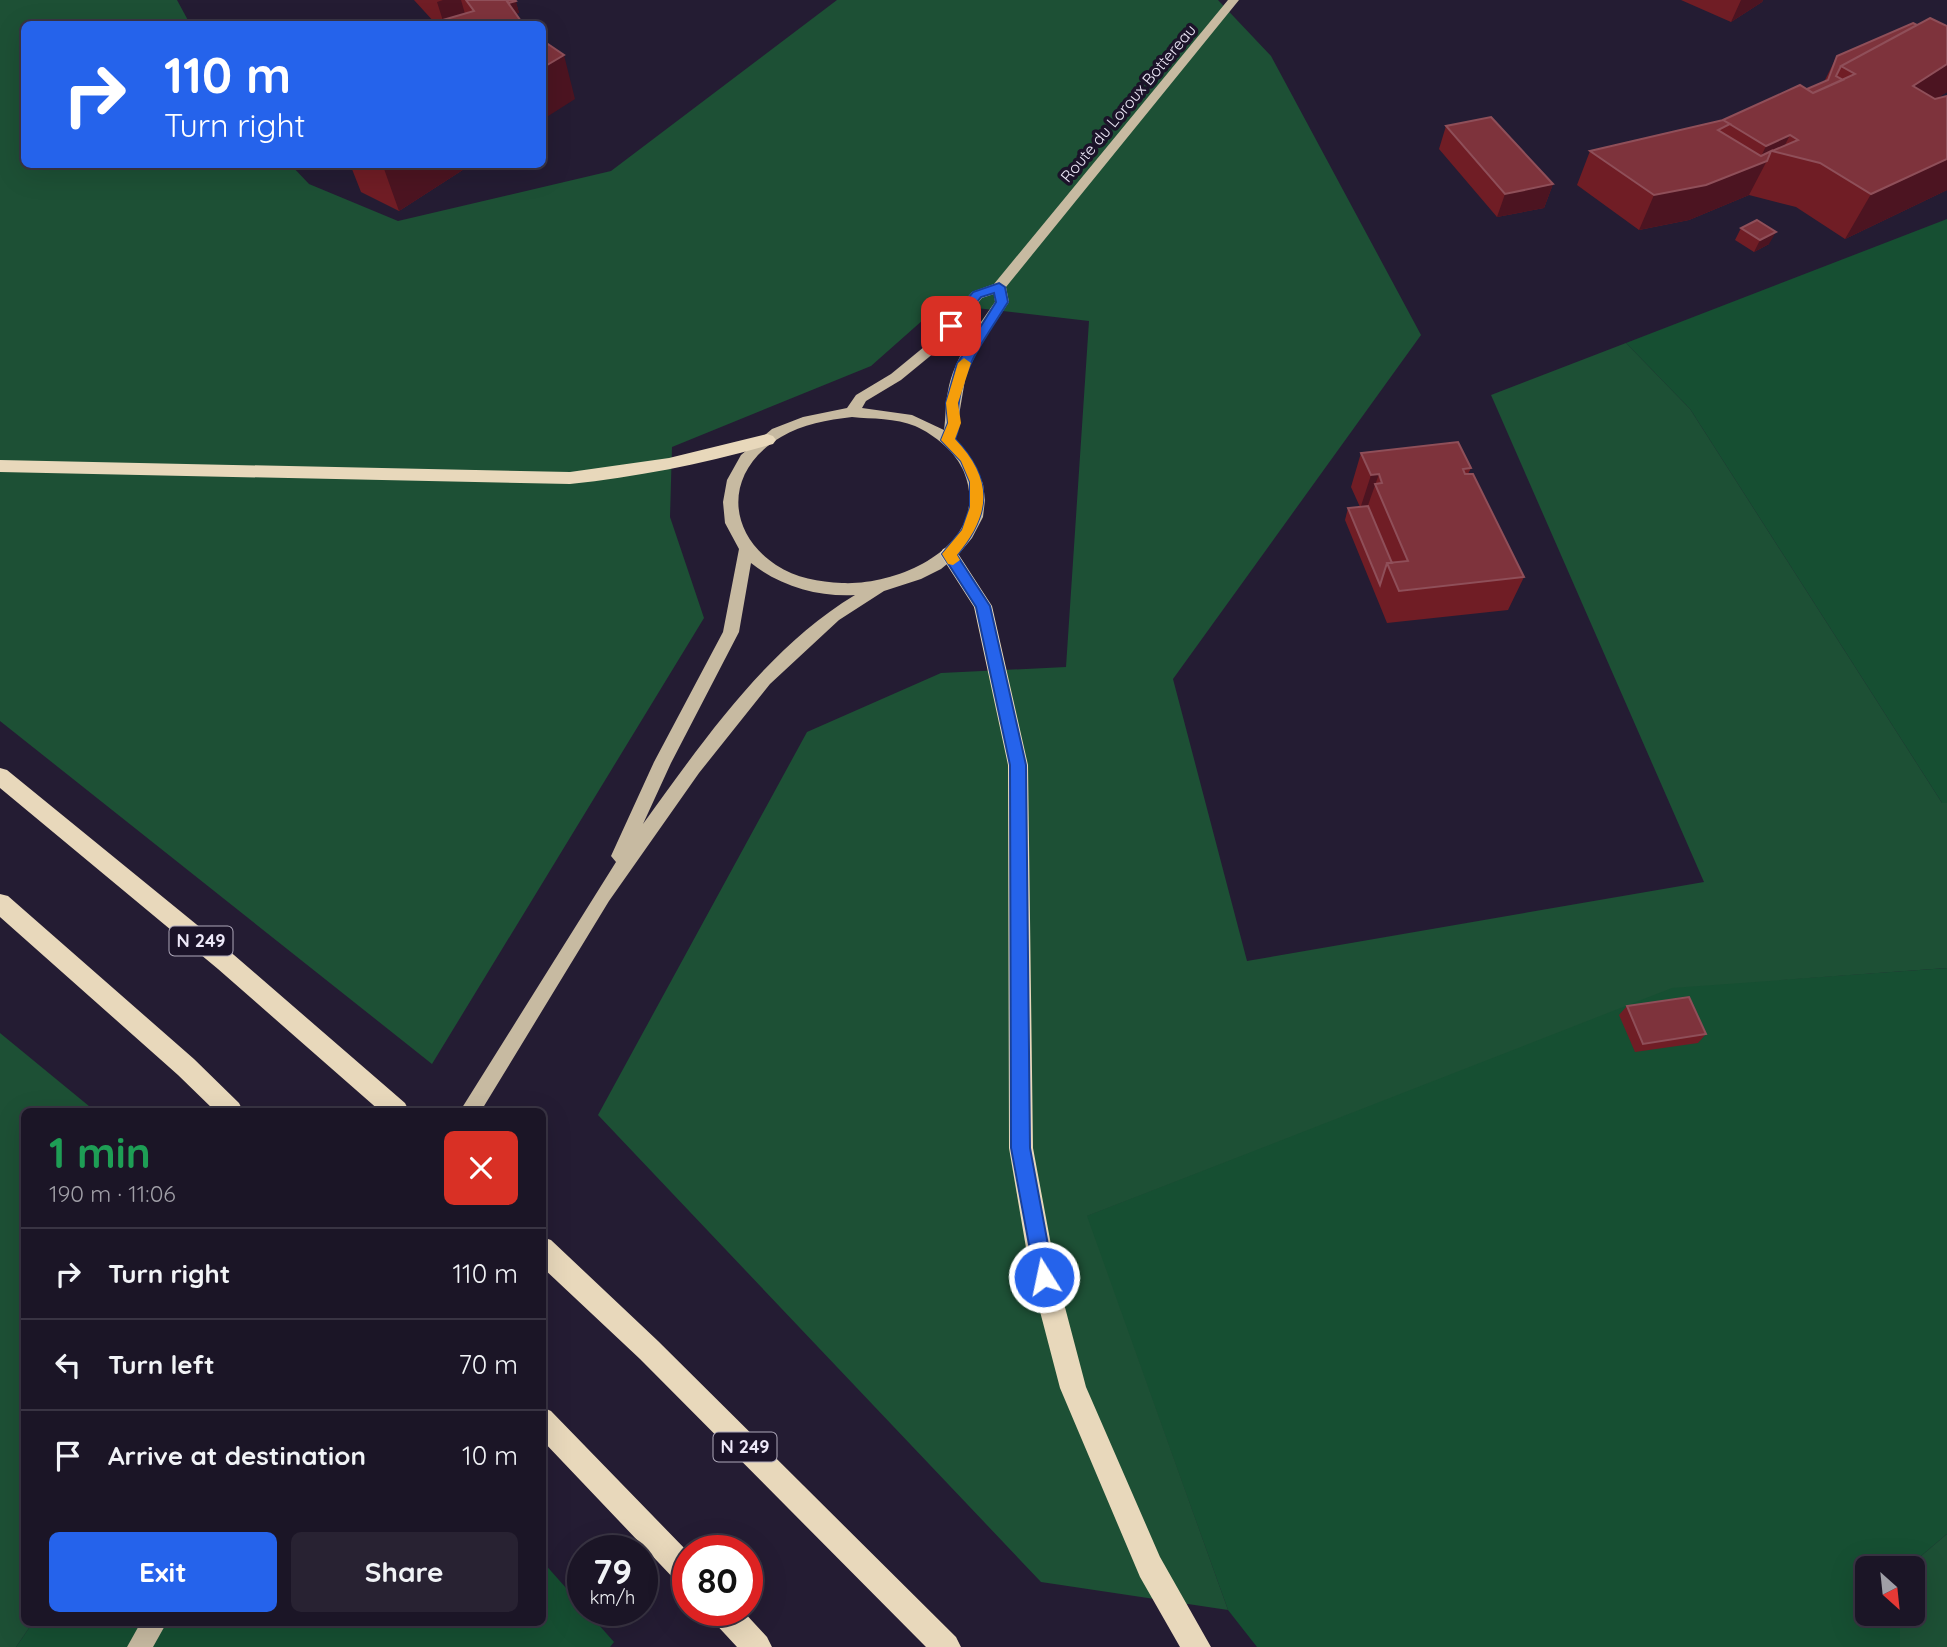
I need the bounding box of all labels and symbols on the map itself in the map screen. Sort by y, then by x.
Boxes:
street label: Route du Loroux Bottereau [1056,20,1200,186]
pin [921,296,981,356]
road number: N 249 [170,926,232,956]
position arrow [1007,1240,1081,1314]
road number: N 249 [714,1432,776,1462]
speed limit sign: 80 [672,1535,763,1626]
north arrow [1855,1556,1925,1626]

